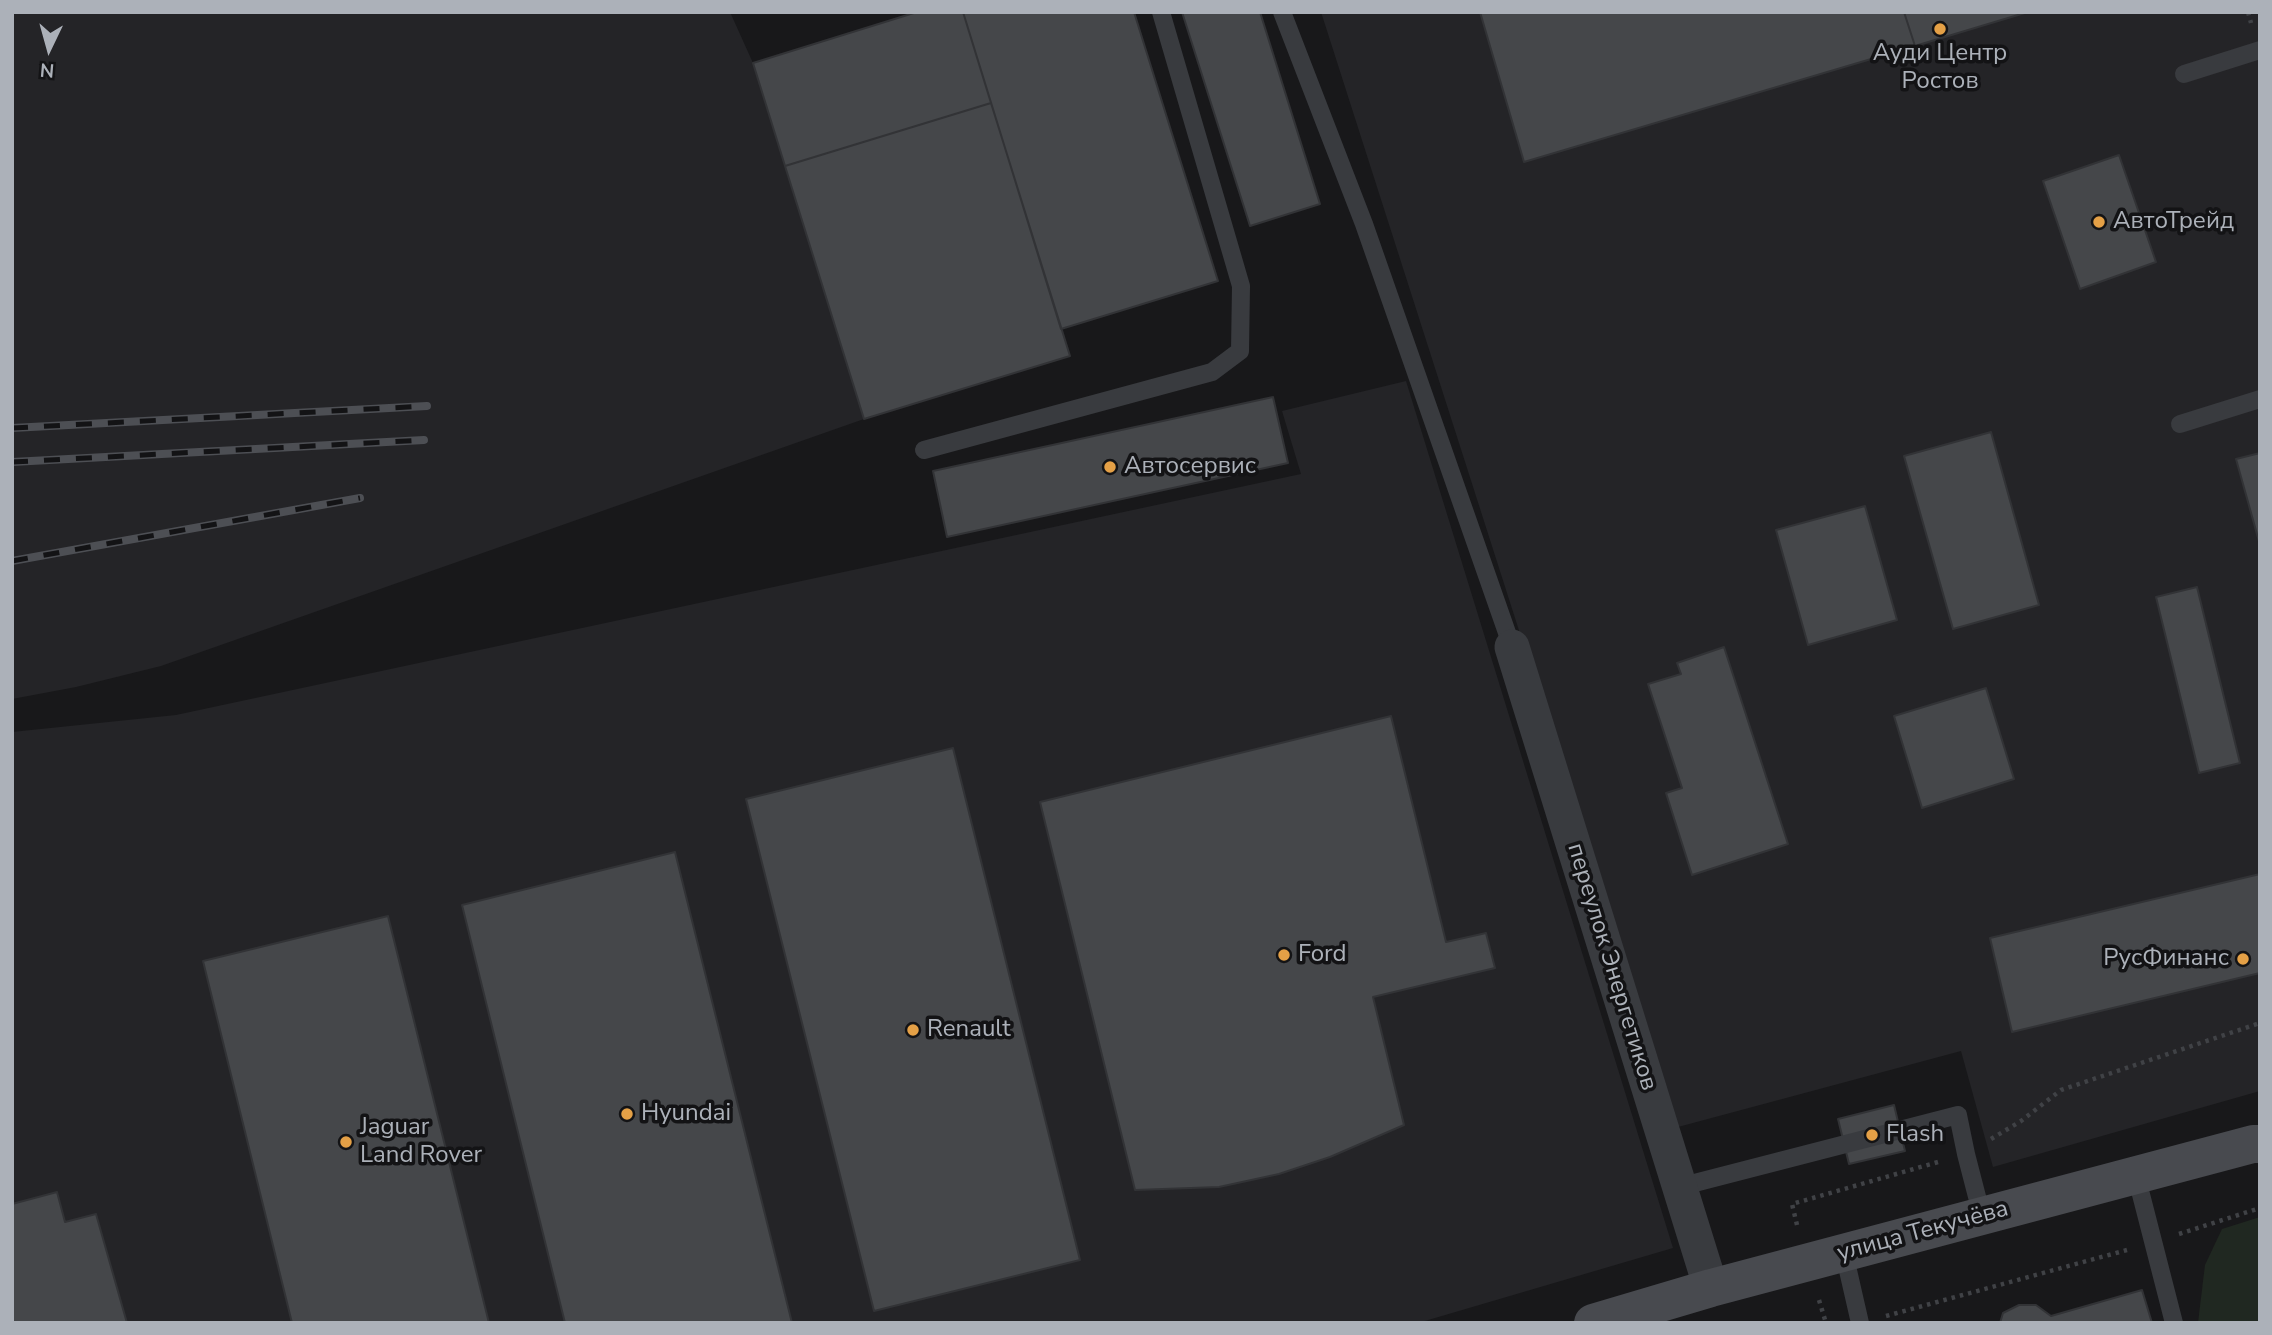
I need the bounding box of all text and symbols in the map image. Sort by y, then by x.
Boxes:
north arrow [14,14,84,84]
marker: Ауди Центр Ростов [1932,21,1948,37]
place label: Ауди Центр Ростов [1873,40,2007,96]
text: N [39,56,55,83]
place label: АвтоТрейд [2113,208,2234,236]
marker: АвтоТрейд [2091,214,2107,230]
place label: Автосервис [1124,453,1256,481]
marker: Автосервис [1102,459,1118,475]
street label: переулок Энергетиков [1560,840,1662,1094]
place label: Ford [1298,941,1346,969]
place label: РусФинанс [2103,945,2229,973]
marker: Ford [1276,947,1292,963]
marker: РусФинанс [2235,951,2251,967]
place label: Renault [927,1016,1011,1044]
marker: Renault [905,1022,921,1038]
place label: Hyundai [641,1100,731,1128]
marker: Hyundai [619,1106,635,1122]
place label: Jaguar Land Rover [360,1114,482,1170]
place label: Flash [1886,1121,1944,1149]
marker: Flash [1864,1127,1880,1143]
marker: Jaguar Land Rover [338,1134,354,1150]
street label: улица Текучёва [1834,1195,2012,1269]

